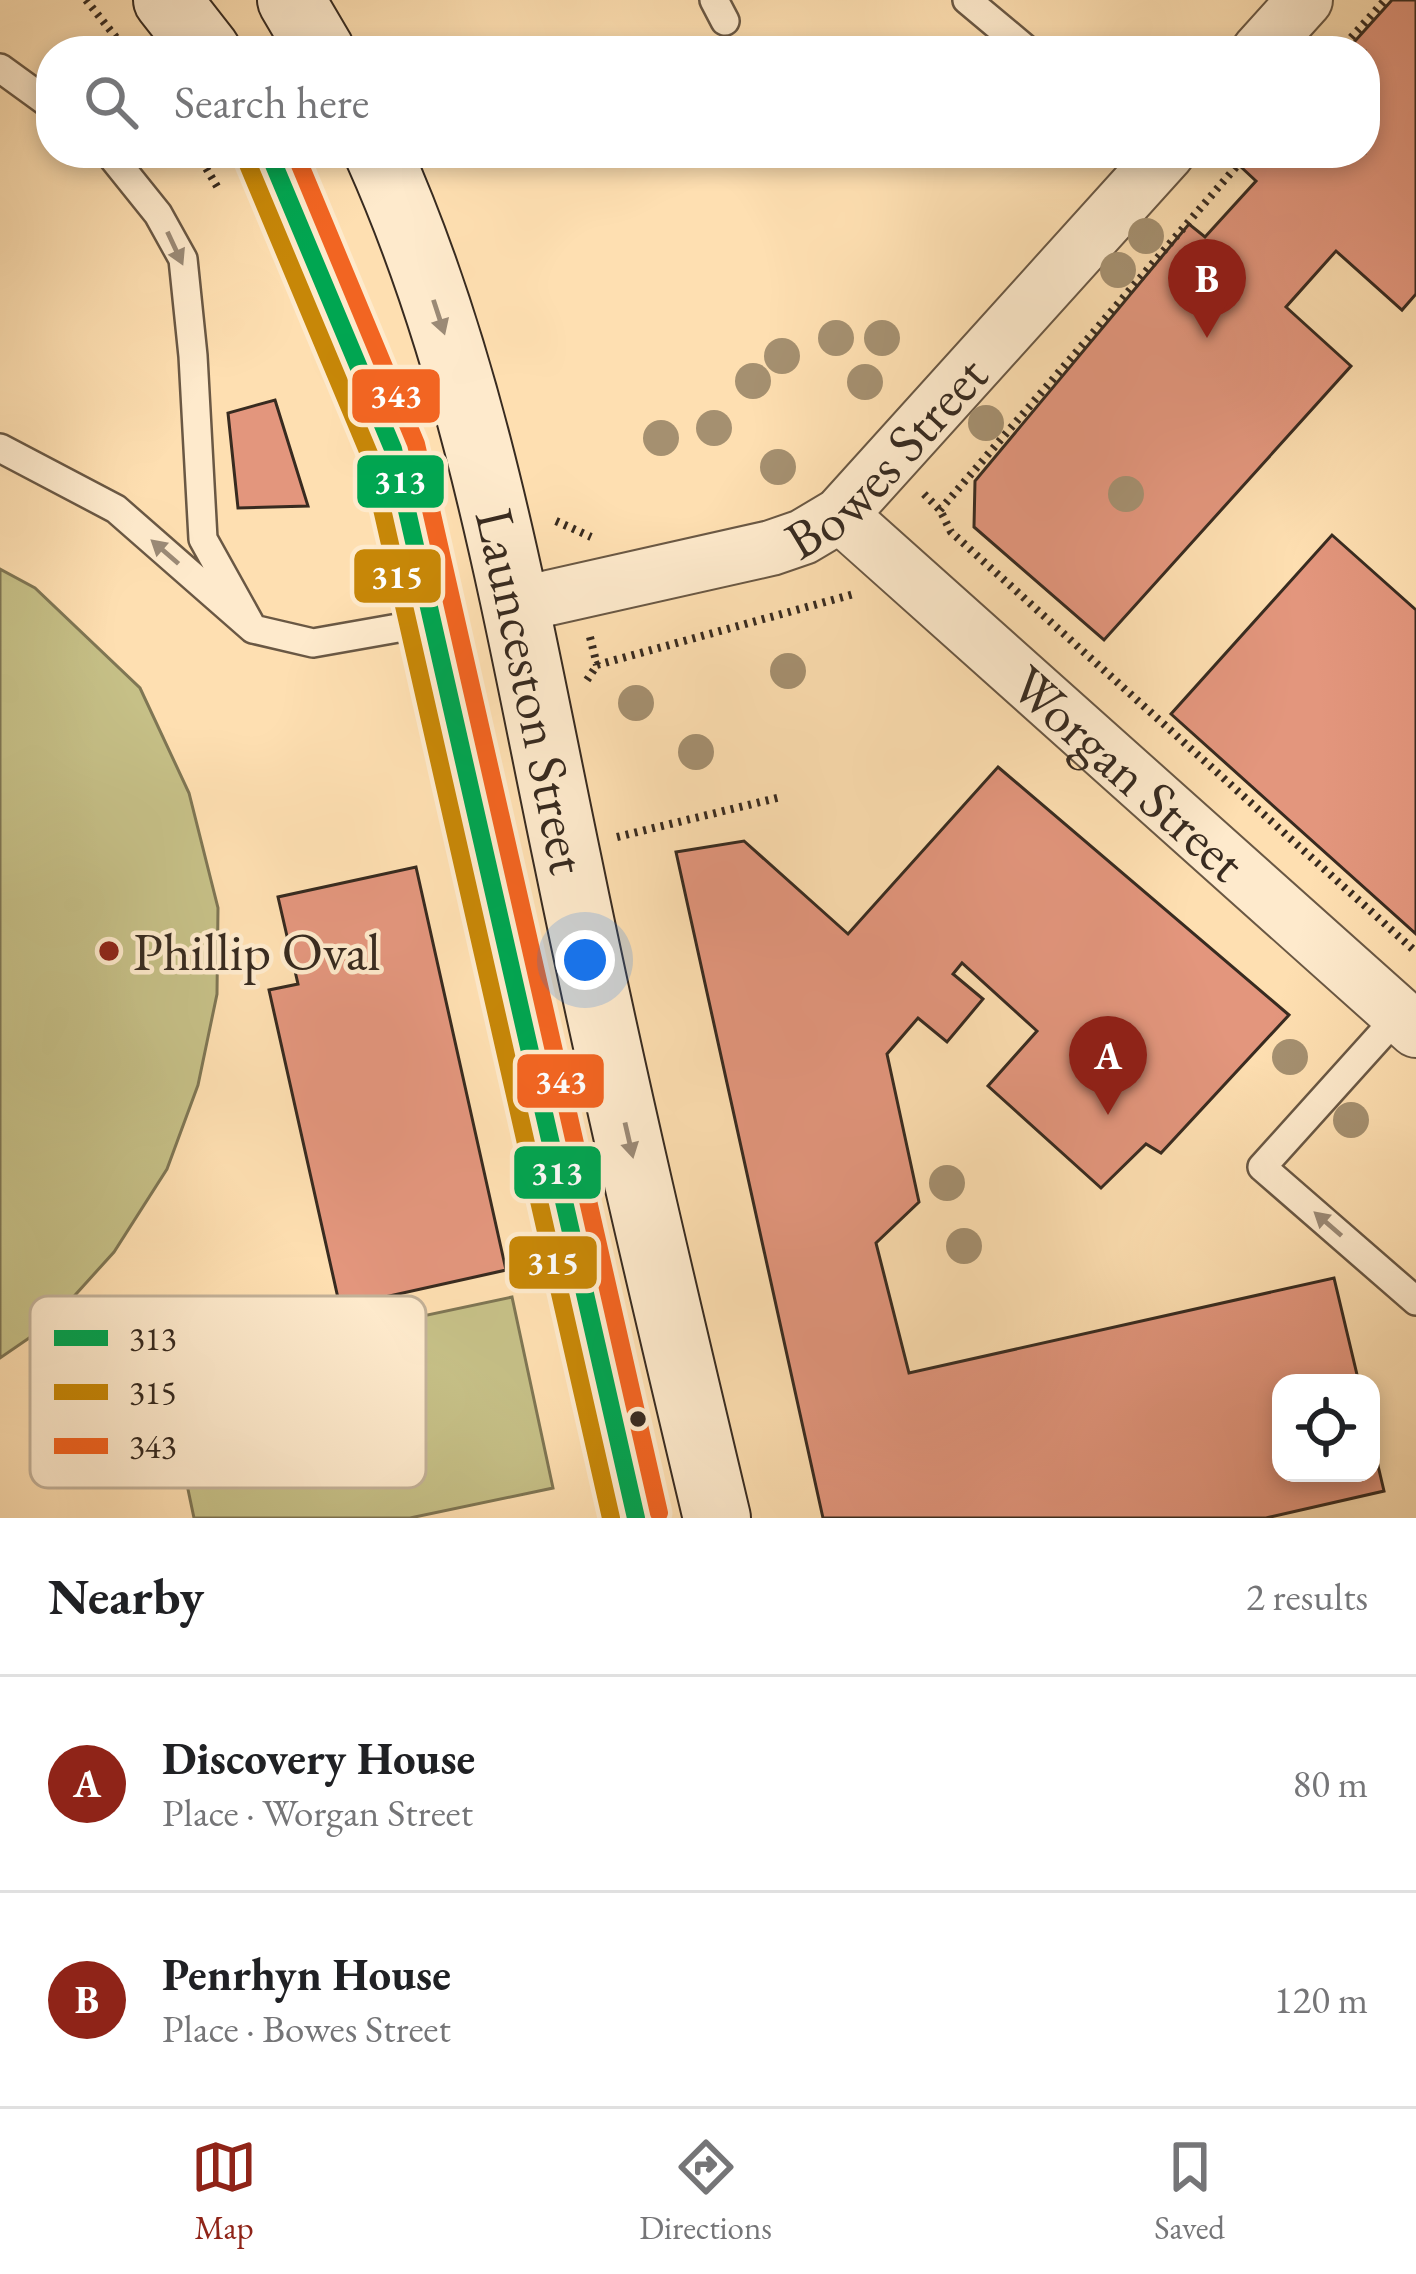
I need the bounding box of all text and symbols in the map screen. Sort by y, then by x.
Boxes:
search box [36,36,1380,168]
icon: search [78,69,144,135]
text: Search here [174,73,369,131]
one-way arrow [165,231,185,266]
pin: B [1168,239,1246,338]
one-way arrow [431,299,450,336]
street label: Bowes Street [772,341,1002,575]
line badge: 343 [350,367,442,425]
text: 343 [370,374,422,417]
line badge: 313 [355,453,446,510]
text: 313 [374,460,426,503]
street label: Launceston Street [460,502,605,880]
one-way arrow [150,539,180,566]
line badge: 315 [352,547,443,605]
text: 315 [371,555,423,598]
street label: Worgan Street [996,650,1261,896]
place label: Phillip Oval [133,916,380,986]
your location [555,930,615,990]
marker: Phillip Oval [96,938,122,964]
pin: A [1069,1016,1147,1115]
line badge: 343 [515,1052,606,1110]
text: 343 [535,1060,587,1103]
one-way arrow [620,1122,639,1159]
line badge: 313 [512,1144,603,1201]
text: 313 [531,1151,583,1194]
one-way arrow [1313,1211,1343,1238]
line badge: 315 [507,1234,599,1291]
text: 315 [527,1241,579,1284]
legend [30,1296,426,1488]
text: 313 [129,1317,177,1360]
text: 315 [129,1371,177,1414]
map controls [1272,1374,1380,1482]
button: locate [1272,1374,1380,1482]
unlabelled marker [627,1408,649,1430]
text: 343 [129,1425,177,1468]
text: Nearby [48,1563,204,1629]
text: 2 results [1246,1571,1368,1622]
text: Discovery House [162,1729,475,1787]
text: A [73,1758,101,1809]
text: 80 m [1292,1758,1368,1809]
text: Place · Worgan Street [162,1787,473,1838]
text: Penrhyn House [162,1945,451,2003]
text: B [75,1974,99,2025]
text: 120 m [1274,1974,1368,2025]
text: Place · Bowes Street [162,2003,451,2054]
tab: Map [191,2134,257,2249]
tab: Directions [639,2134,772,2249]
tab: Saved [1154,2134,1225,2249]

